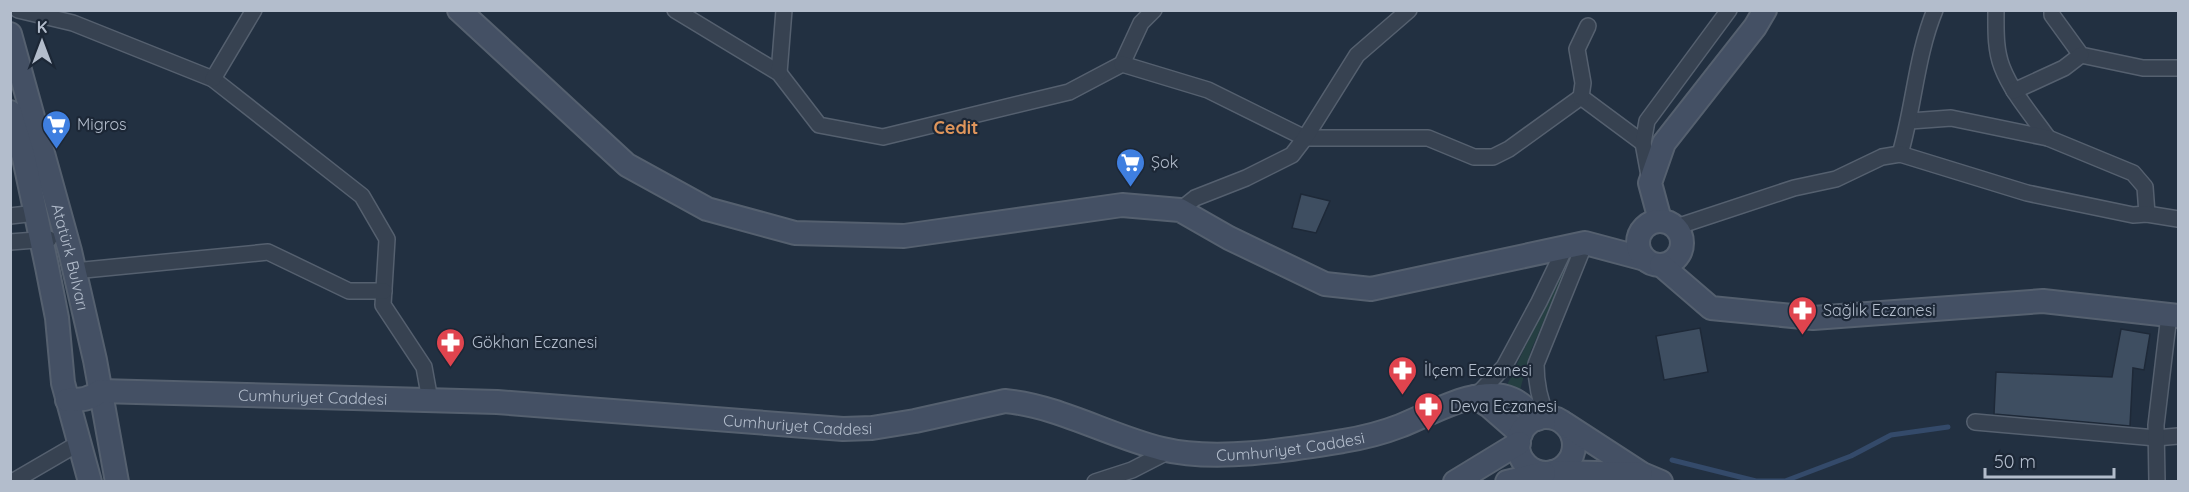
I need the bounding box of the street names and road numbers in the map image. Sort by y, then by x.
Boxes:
street label: Atatürk Bulvarı [47,201,93,312]
street label: Cumhuriyet Caddesi [238,385,388,409]
street label: Cumhuriyet Caddesi [723,410,873,439]
street label: Cumhuriyet Caddesi [1216,427,1366,465]

